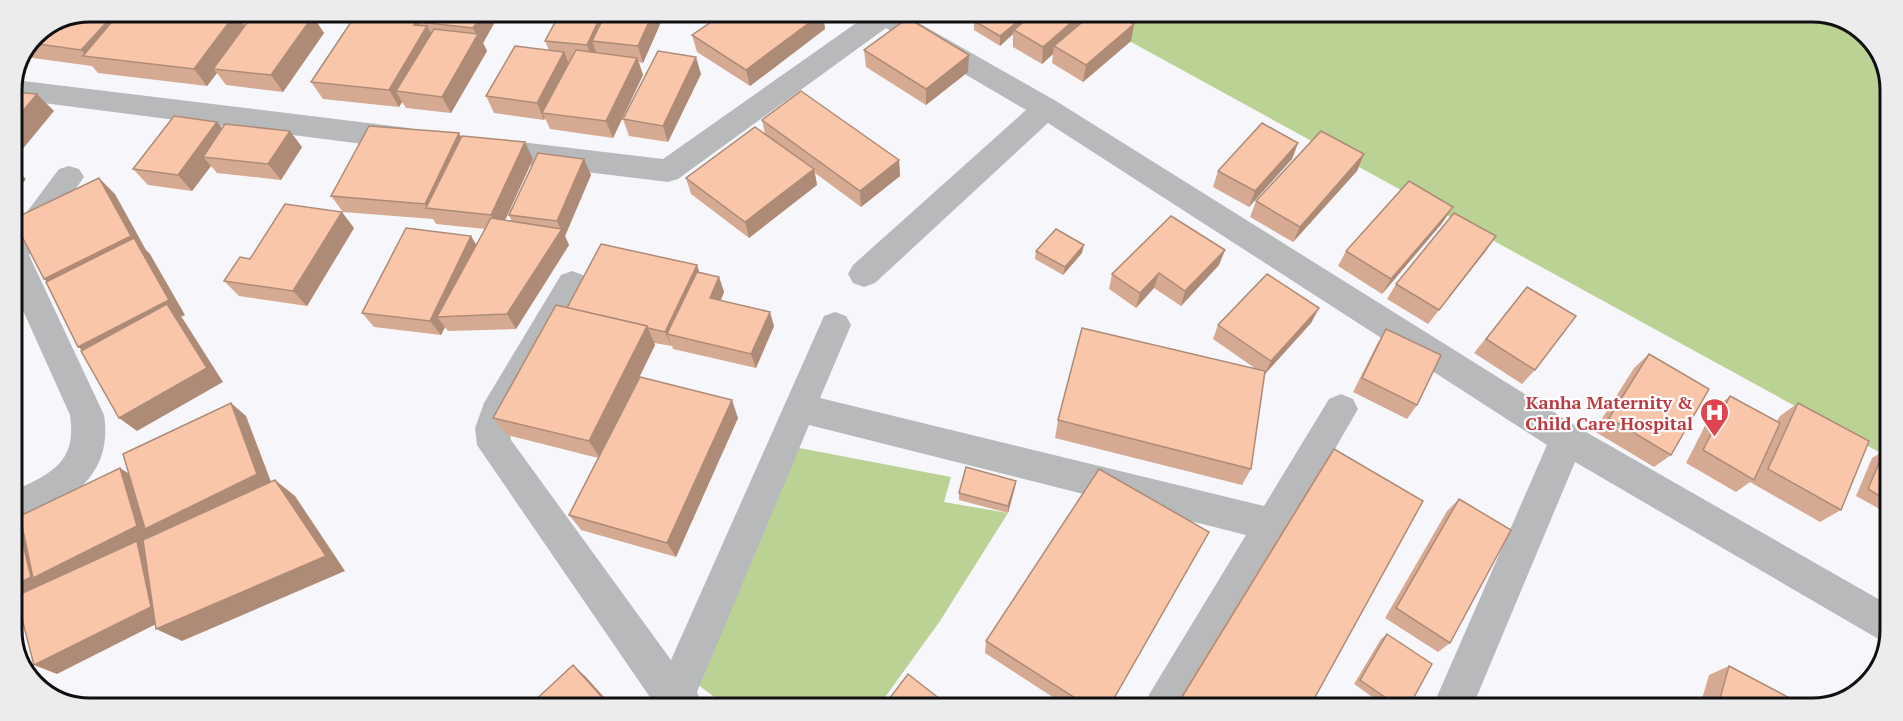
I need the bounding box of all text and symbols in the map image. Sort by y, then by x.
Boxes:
place label: Kanha Maternity & Child Care Hospital [1525,390,1693,435]
hospital icon: Kanha Maternity & Child Care Hospital [1698,396,1730,438]

